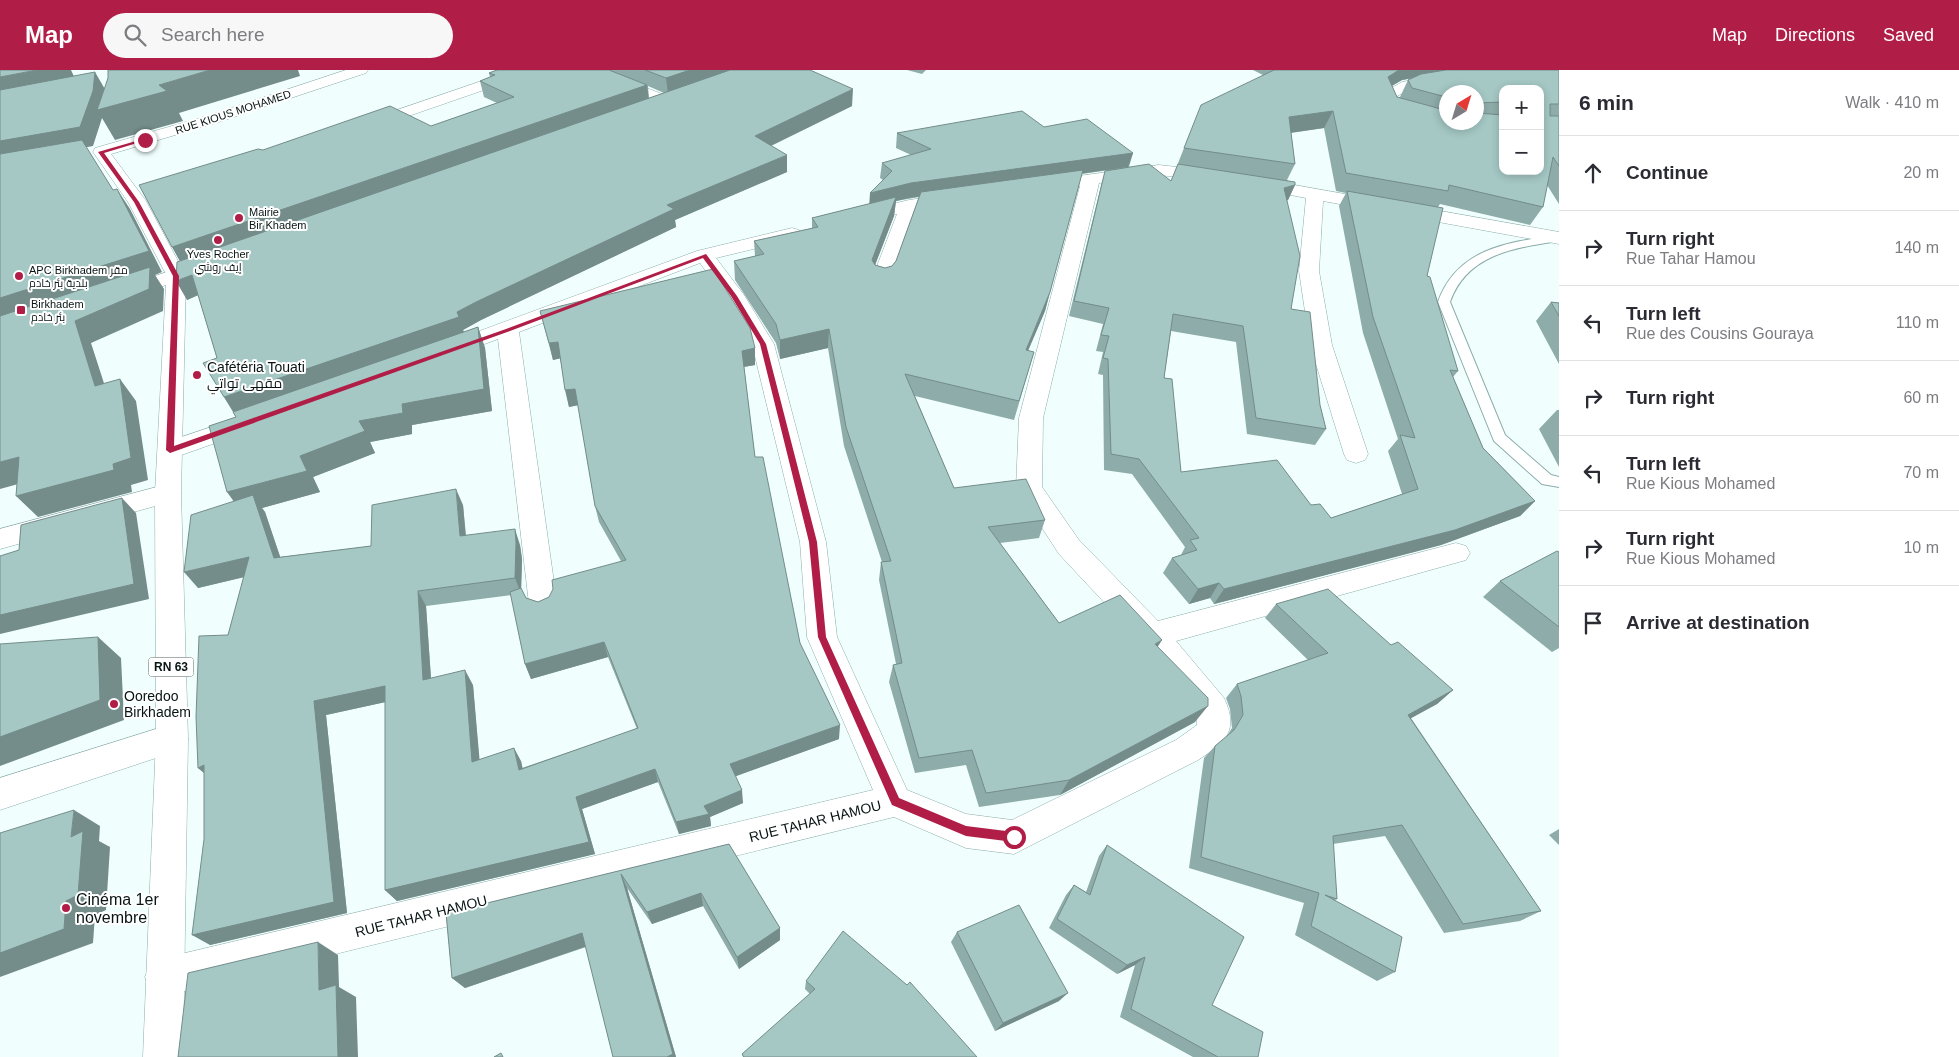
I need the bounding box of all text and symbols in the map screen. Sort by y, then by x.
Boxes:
search box [103,13,453,58]
text: Map [25,21,73,48]
icon: search [121,21,149,49]
text: Search here [161,24,265,45]
text: Map [1712,25,1747,45]
text: Directions [1775,25,1855,45]
text: Saved [1883,25,1934,45]
north arrow [1439,85,1484,130]
map controls [1499,85,1544,175]
button: + [1499,85,1544,130]
street label: RUE KIOUS MOHAMED [174,88,292,136]
text: 6 min [1579,91,1634,114]
text: Walk · 410 m [1845,94,1939,111]
route end [134,129,157,152]
button: − [1499,130,1544,175]
icon: ahead [1579,159,1607,187]
text: Continue [1626,162,1708,183]
text: 20 m [1903,164,1939,181]
place label: Mairie Bir Khadem [249,206,306,231]
marker: Mairie Bir Khadem [233,212,245,224]
text: Turn right [1626,228,1714,249]
marker: Yves Rocher إيف روشي [212,234,224,246]
icon: right [1579,234,1607,262]
text: 140 m [1895,239,1939,256]
place label: Yves Rocher إيف روشي [187,248,250,275]
text: Rue Tahar Hamou [1626,250,1756,267]
place label: APC Birkhadem مقر بلدية بئر خادم [29,264,128,291]
marker: APC Birkhadem مقر بلدية بئر خادم [13,270,25,282]
place label: Birkhadem بئر خادم [31,298,84,325]
text: Turn left [1626,303,1701,324]
marker: Birkhadem بئر خادم [15,304,27,316]
icon: left [1579,309,1607,337]
text: 110 m [1896,314,1939,331]
text: Rue des Cousins Gouraya [1626,325,1814,342]
place label: Cafétéria Touati مقهى تواتي [207,359,305,395]
marker: Cafétéria Touati مقهى تواتي [191,369,203,381]
icon: right [1579,384,1607,412]
text: Turn right [1626,387,1714,408]
text: 60 m [1903,389,1939,406]
text: Turn left [1626,453,1701,474]
icon: left [1579,459,1607,487]
text: 70 m [1903,464,1939,481]
text: Rue Kious Mohamed [1626,475,1775,492]
text: Turn right [1626,528,1714,549]
icon: right [1579,534,1607,562]
text: 10 m [1903,539,1939,556]
text: Rue Kious Mohamed [1626,550,1775,567]
icon: arrive [1579,609,1607,637]
text: Arrive at destination [1626,612,1810,633]
road number: RN 63 [148,658,194,676]
place label: Ooredoo Birkhadem [124,688,191,720]
marker: Ooredoo Birkhadem [108,698,120,710]
street label: RUE TAHAR HAMOU [747,797,883,845]
route start [1003,826,1026,849]
place label: Cinéma 1er novembre [76,891,159,926]
street label: RUE TAHAR HAMOU [353,892,489,940]
marker: Cinéma 1er novembre [60,902,72,914]

